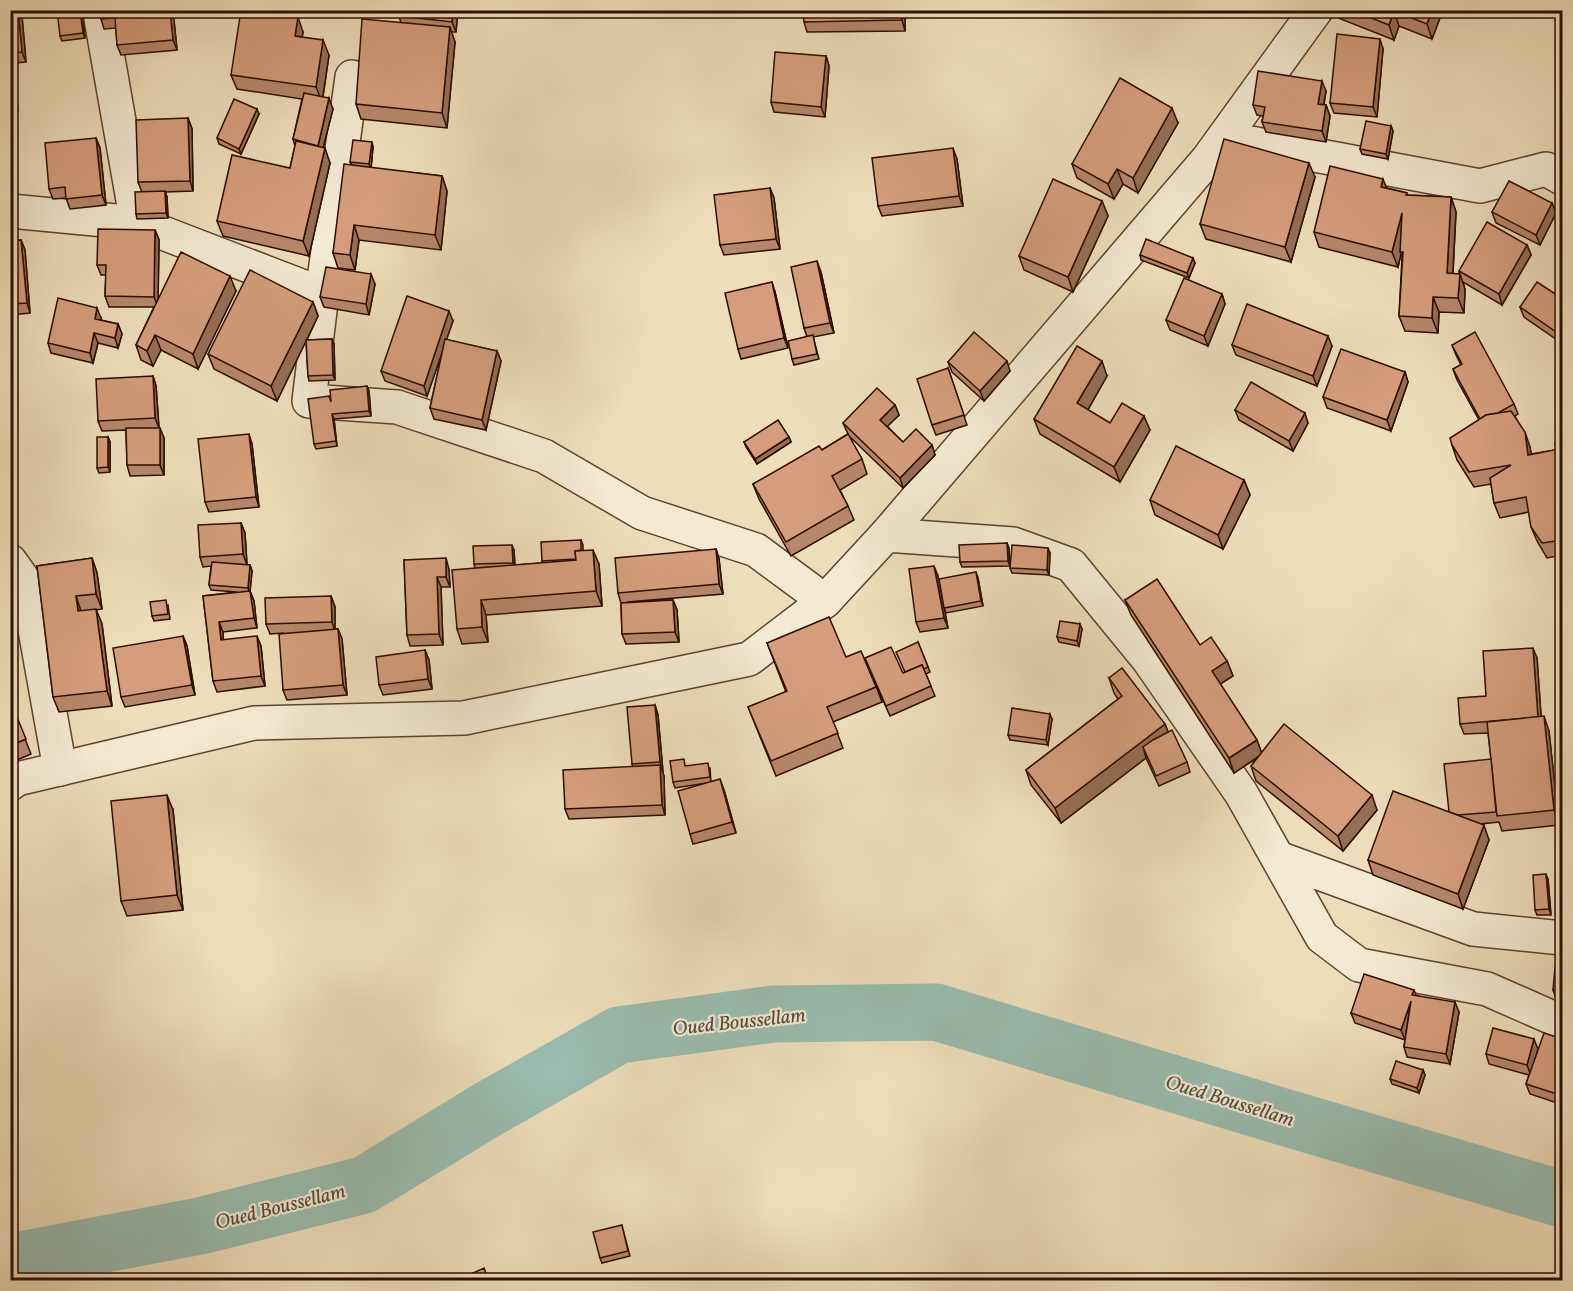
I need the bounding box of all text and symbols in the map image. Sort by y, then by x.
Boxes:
water label: Oued Boussellam [671,1002,807,1044]
water label: Oued Boussellam [1161,1069,1297,1135]
water label: Oued Boussellam [212,1178,349,1238]

